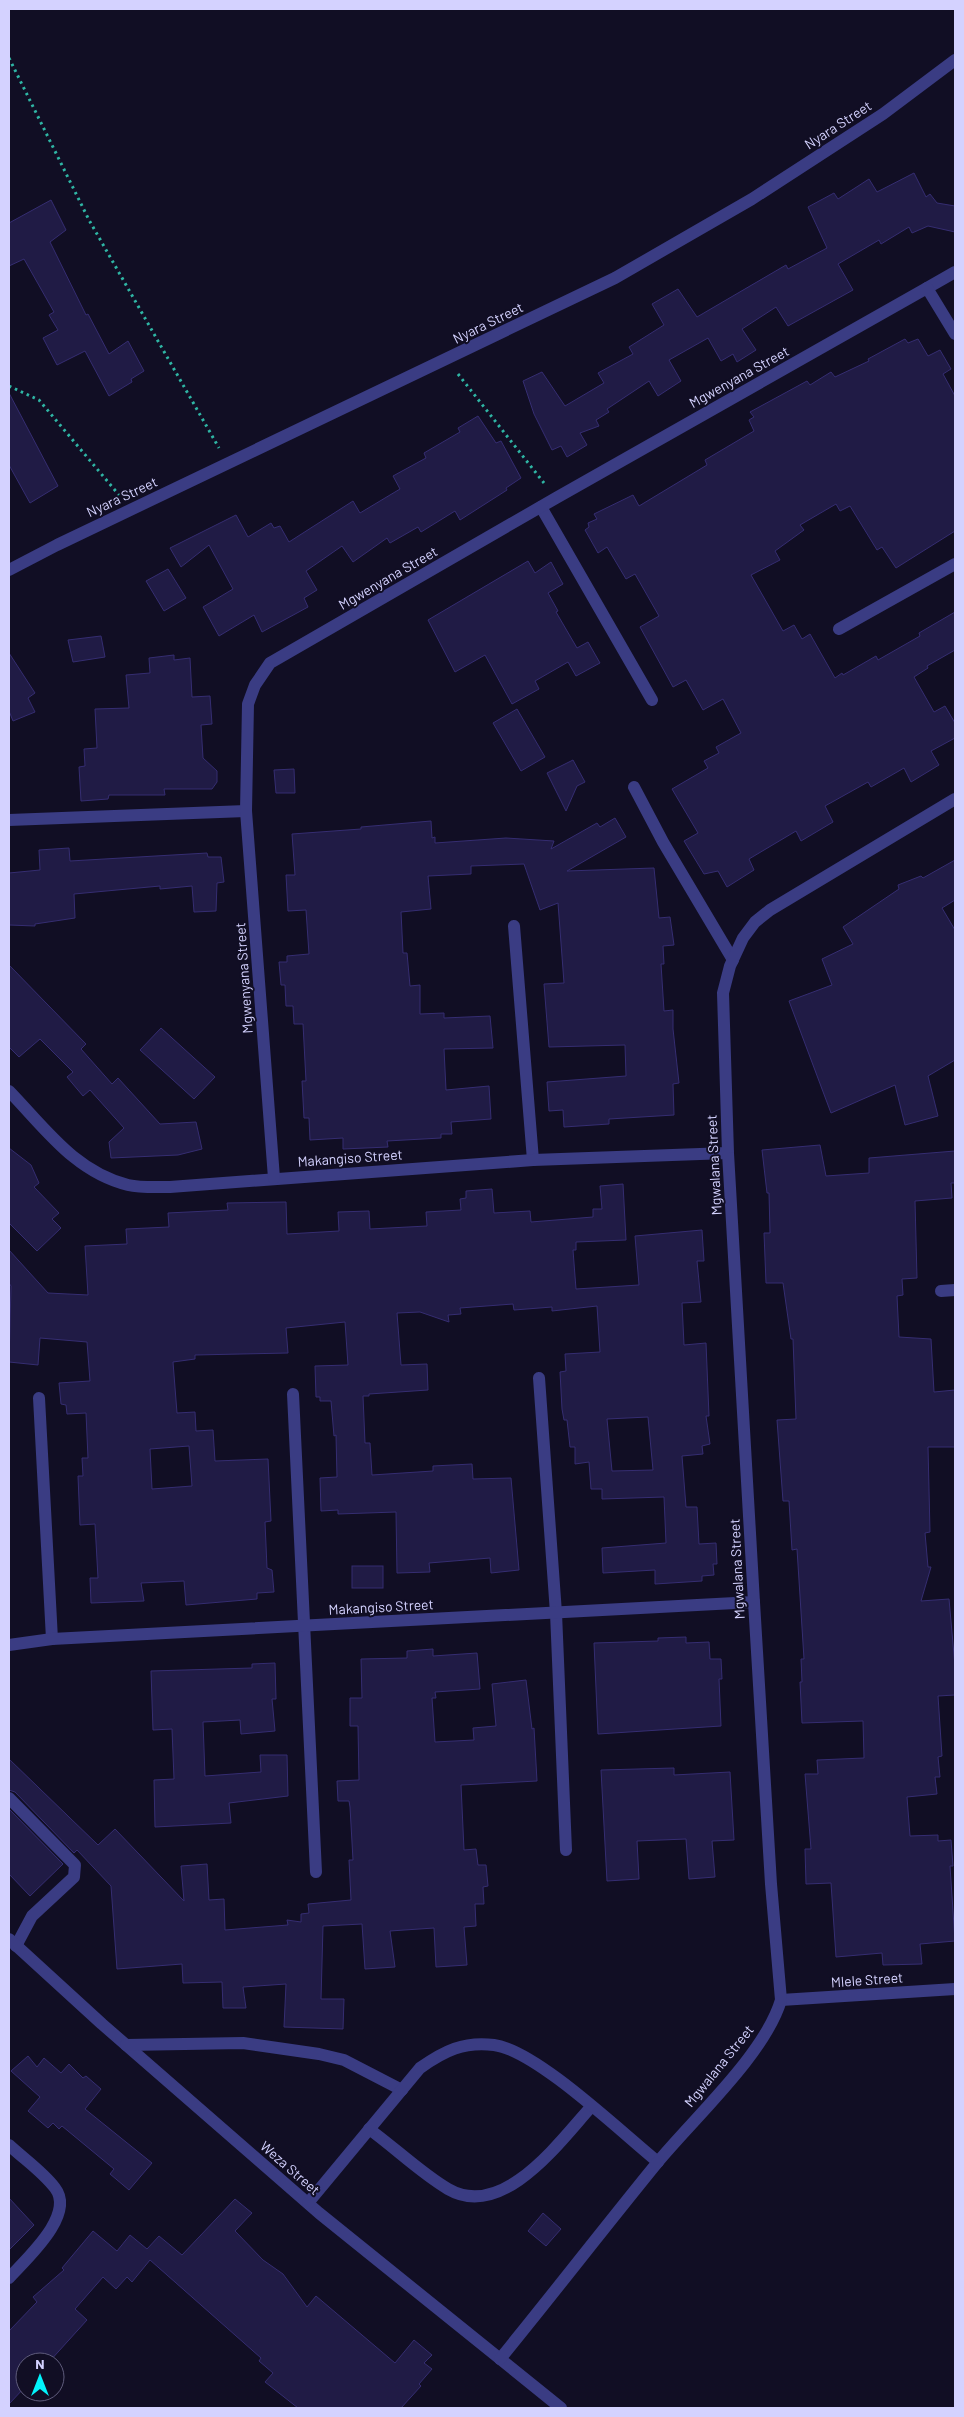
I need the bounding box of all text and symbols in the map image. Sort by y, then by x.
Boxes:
street label: Nyara Street [801,97,874,152]
street label: Nyara Street [450,298,526,347]
street label: Mgwenyana Street [686,342,792,411]
street label: Nyara Street [84,473,160,520]
street label: Mgwenyana Street [335,542,440,613]
street label: Mgwenyana Street [231,922,256,1034]
street label: Mgwalana Street [702,1114,725,1216]
street label: Makangiso Street [297,1145,403,1170]
street label: Mgwalana Street [725,1518,748,1620]
street label: Makangiso Street [328,1595,434,1618]
street label: Mlele Street [830,1968,904,1991]
street label: Mgwalana Street [680,2021,757,2110]
street label: Weza Street [257,2137,324,2198]
north arrow [15,2352,65,2402]
text: N [35,2355,45,2372]

